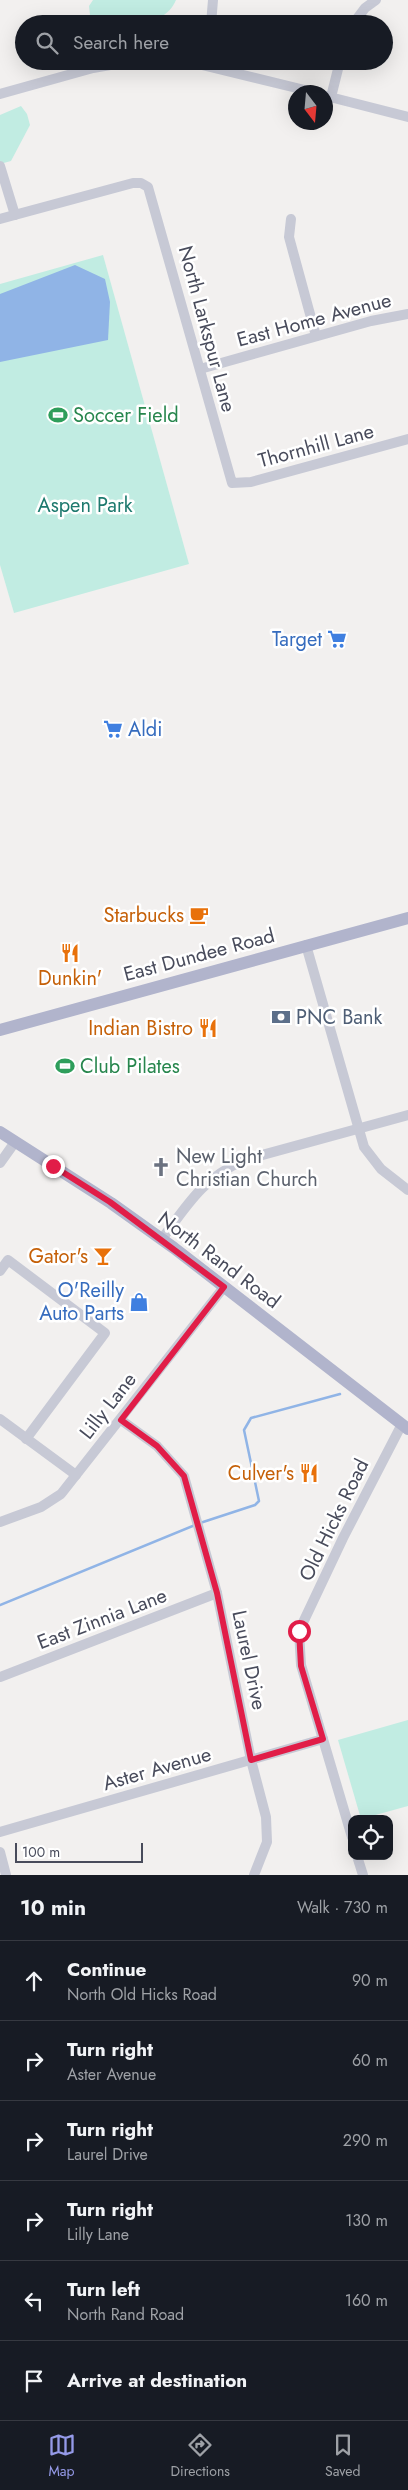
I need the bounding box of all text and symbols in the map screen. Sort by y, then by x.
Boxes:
search box [15,15,393,70]
icon: search [33,29,61,57]
text: Search here [73,29,169,56]
north arrow [288,85,333,130]
street label: North Larkspur Lane [171,243,243,415]
street label: East Home Avenue [234,285,394,355]
place label: Soccer Field [73,401,179,430]
sports icon: Soccer Field [47,404,69,426]
street label: Thornhill Lane [255,417,377,475]
park label: Aspen Park [37,491,133,520]
place label: Target [272,625,322,654]
supermarket icon: Target [326,628,348,650]
place label: Aldi [128,715,162,744]
supermarket icon: Aldi [102,718,124,740]
place label: Starbucks [103,901,184,930]
cafe icon: Starbucks [188,904,210,926]
street label: East Dundee Road [120,921,278,989]
restaurant icon: Dunkin' [59,942,81,964]
place label: Dunkin' [38,964,102,993]
place label: PNC Bank [296,1003,382,1032]
bank icon: PNC Bank [270,1006,292,1028]
place label: Indian Bistro [88,1014,193,1043]
restaurant icon: Indian Bistro [197,1017,219,1039]
place label: Club Pilates [80,1052,180,1081]
sports icon: Club Pilates [54,1055,76,1077]
place label: New Light Christian Church [176,1142,318,1194]
route end [42,1155,65,1178]
church icon: New Light Christian Church [150,1156,172,1178]
street label: North Rand Road [152,1204,286,1316]
place label: Gator's [29,1242,88,1271]
bar icon: Gator's [92,1245,114,1267]
place label: O'Reilly Auto Parts [39,1276,124,1328]
shop icon: O'Reilly Auto Parts [128,1291,150,1313]
street label: Lilly Lane [73,1366,143,1446]
street label: Old Hicks Road [292,1454,376,1586]
place label: Culver's [228,1459,294,1488]
restaurant icon: Culver's [298,1462,320,1484]
street label: East Zinnia Lane [33,1581,171,1657]
street label: Laurel Drive [224,1608,274,1712]
route start [288,1620,311,1643]
street label: Aster Avenue [99,1740,215,1798]
map controls [348,1815,393,1860]
button: locate [348,1815,393,1860]
scale bar [15,1840,142,1863]
text: 100 m [22,1842,60,1862]
text: 10 min [20,1893,86,1923]
text: Walk · 730 m [297,1896,388,1919]
text: Continue [67,1956,146,1983]
icon: ahead [20,1967,48,1995]
text: 90 m [352,1969,388,1992]
text: North Old Hicks Road [67,1983,217,2006]
text: Turn right [67,2036,153,2063]
icon: right [20,2047,48,2075]
text: 60 m [352,2049,388,2072]
text: Aster Avenue [67,2063,156,2086]
text: Turn right [67,2116,153,2143]
icon: right [20,2127,48,2155]
text: 290 m [343,2129,388,2152]
text: Laurel Drive [67,2143,148,2166]
text: Turn right [67,2196,153,2223]
icon: right [20,2207,48,2235]
text: 130 m [345,2209,388,2232]
text: Lilly Lane [67,2223,129,2246]
text: Turn left [67,2276,140,2303]
icon: left [20,2287,48,2315]
text: 160 m [345,2289,388,2312]
text: North Rand Road [67,2303,184,2326]
icon: arrive [20,2367,48,2395]
text: Arrive at destination [67,2367,247,2394]
tab: Map [48,2431,76,2481]
tab: Directions [171,2431,230,2481]
tab: Saved [325,2431,360,2481]

